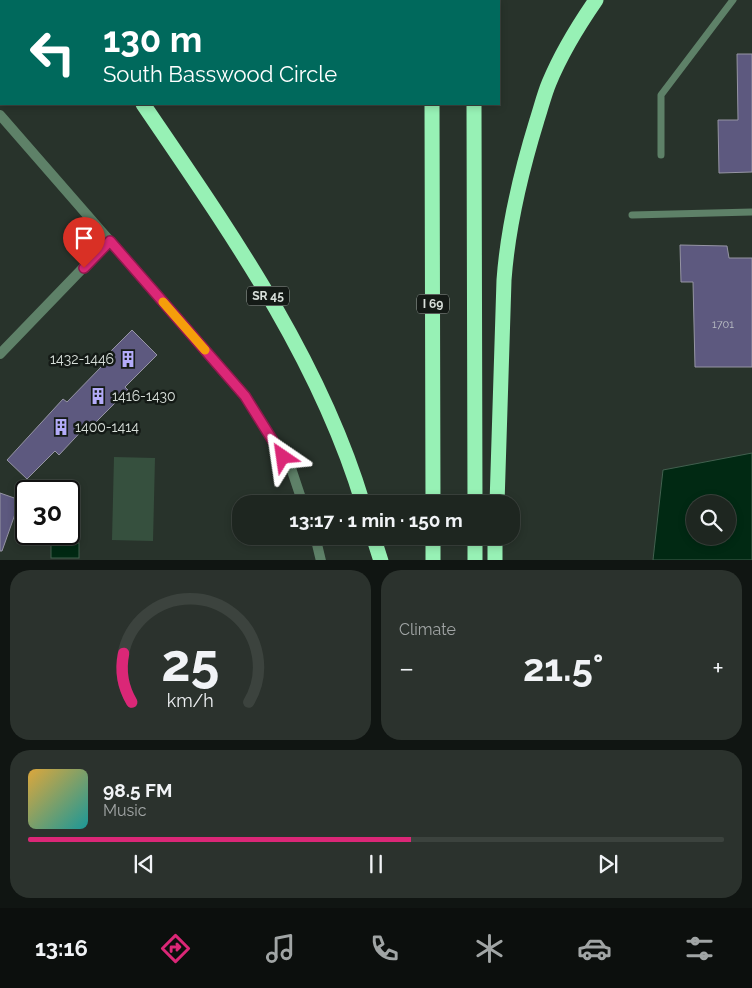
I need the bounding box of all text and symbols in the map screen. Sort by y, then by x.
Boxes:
text: 130 m [103,19,202,60]
icon: left [20,20,85,85]
text: South Basswood Circle [103,61,337,87]
pin [63,217,105,268]
icon: arrive [70,224,98,252]
road number: SR 45 [247,286,289,306]
road number: I 69 [417,294,449,314]
house number: 1701 [712,318,734,331]
building icon: 1432-1446 [118,349,138,369]
place label: 1432-1446 [50,351,114,367]
building icon: 1416-1430 [88,386,108,406]
place label: 1416-1430 [112,388,176,404]
building icon: 1400-1414 [51,417,71,437]
place label: 1400-1414 [75,419,139,435]
position arrow [256,430,308,482]
speed limit sign: 30 [15,480,80,545]
map controls [686,495,736,545]
button: search [686,495,736,545]
text: 13:17 · 1 min · 150 m [289,509,463,531]
text: Climate [399,620,456,639]
text: 25 [161,632,220,693]
text: 21.5° [523,645,604,690]
text: − [399,652,414,685]
text: + [712,652,724,685]
text: km/h [167,690,214,711]
text: 98.5 FM [103,779,172,801]
text: Music [103,801,147,820]
icon: previous [130,850,158,878]
icon: pause [362,850,390,878]
icon: next [594,850,622,878]
icon: directions [158,931,193,966]
icon: music [263,931,298,966]
icon: phone [367,931,402,966]
icon: climate [472,931,507,966]
icon: car [577,931,612,966]
icon: filters [682,931,717,966]
text: 13:16 [35,935,88,961]

